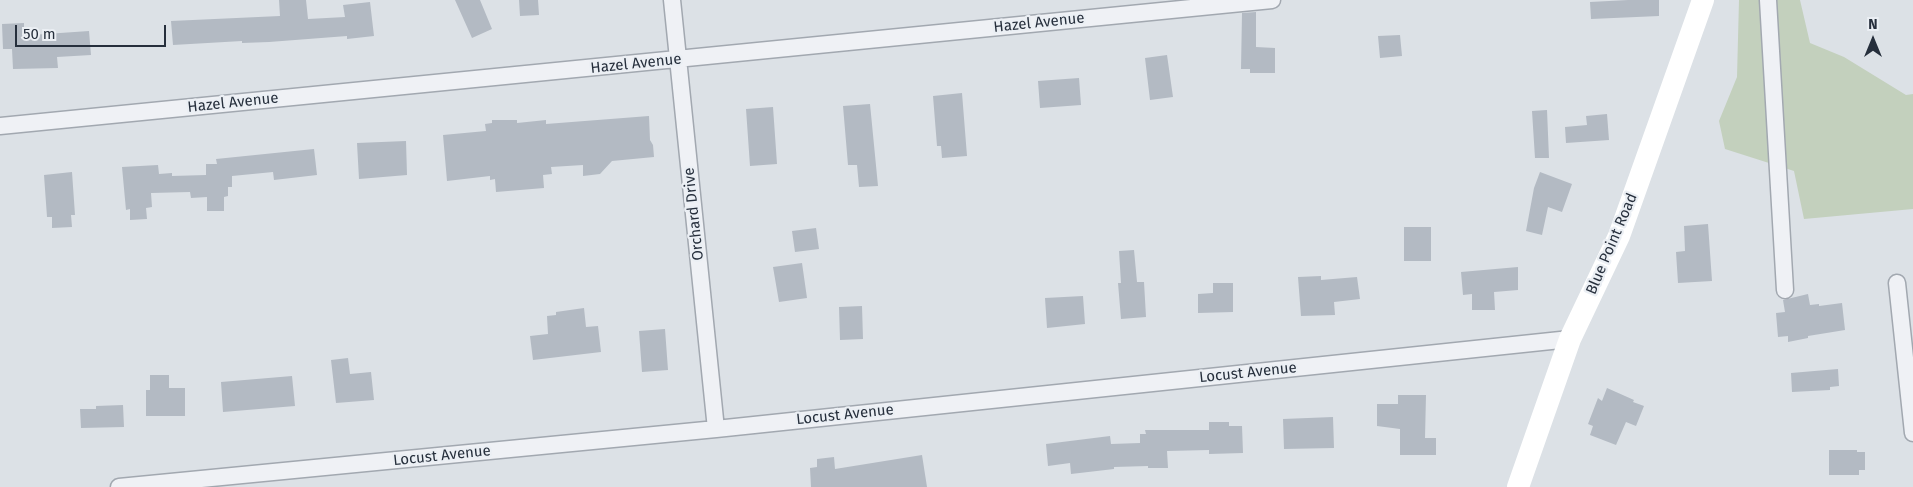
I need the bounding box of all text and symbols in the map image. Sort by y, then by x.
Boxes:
street label: Hazel Avenue [993,9,1085,37]
scale bar [18,15,169,47]
north arrow [1848,15,1898,65]
text: N [1868,16,1878,33]
text: 50 m [23,25,56,43]
street label: Hazel Avenue [590,50,682,78]
street label: Hazel Avenue [187,89,279,117]
street label: Orchard Drive [680,167,708,261]
street label: Blue Point Road [1583,191,1641,297]
street label: Locust Avenue [1198,359,1298,387]
street label: Locust Avenue [795,401,895,429]
street label: Locust Avenue [392,442,492,470]

